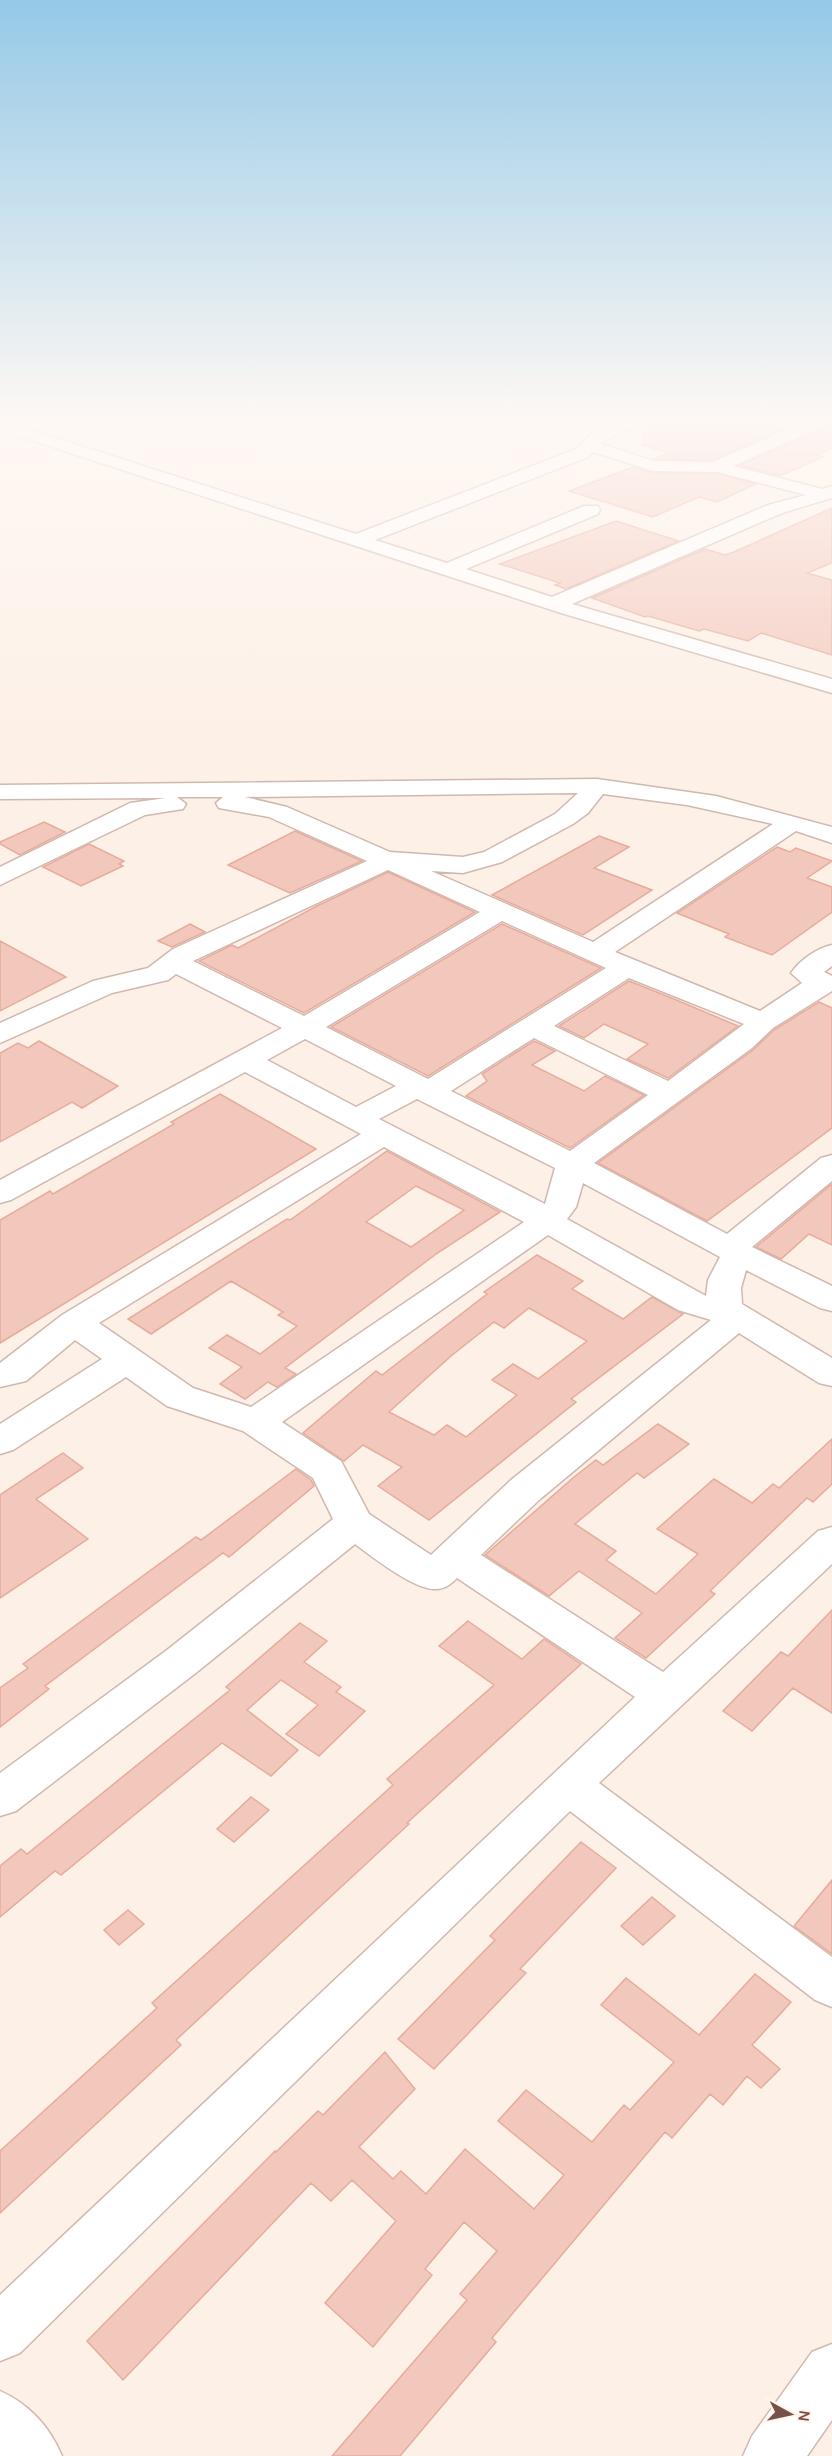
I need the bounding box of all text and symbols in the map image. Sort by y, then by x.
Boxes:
north arrow [760,2384,820,2444]
text: N [794,2409,815,2423]

